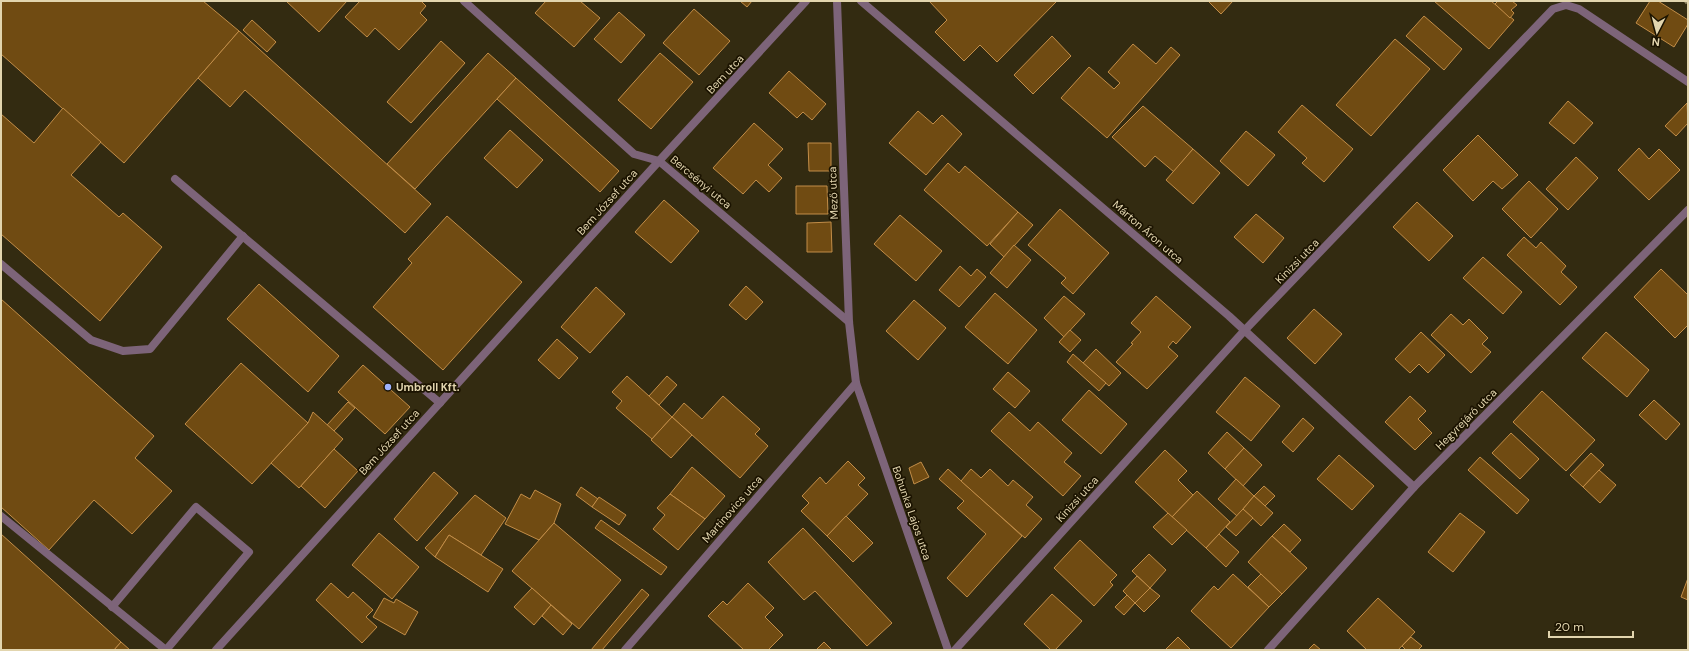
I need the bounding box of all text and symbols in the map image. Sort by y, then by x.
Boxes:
north arrow [1637,12,1677,52]
text: N [1651,35,1661,49]
street label: Bem utca [703,52,747,96]
street label: Bercsényi utca [668,152,734,212]
street label: Bem József utca [574,166,640,238]
street label: Mező utca [825,166,841,220]
street label: Márton Áron utca [1110,198,1186,266]
street label: Kinizsi utca [1272,236,1322,286]
place label: Umbroll Kft. [396,380,460,394]
marker: Umbroll Kft. [383,382,393,392]
street label: Hegyrejáró utca [1432,385,1500,453]
street label: Bem József utca [356,406,422,478]
street label: Bohunka Lajos utca [889,464,935,562]
street label: Martinovics utca [699,472,765,546]
street label: Kinizsi utca [1053,473,1101,525]
scale bar [1549,613,1633,639]
text: 20 m [1555,619,1584,635]

